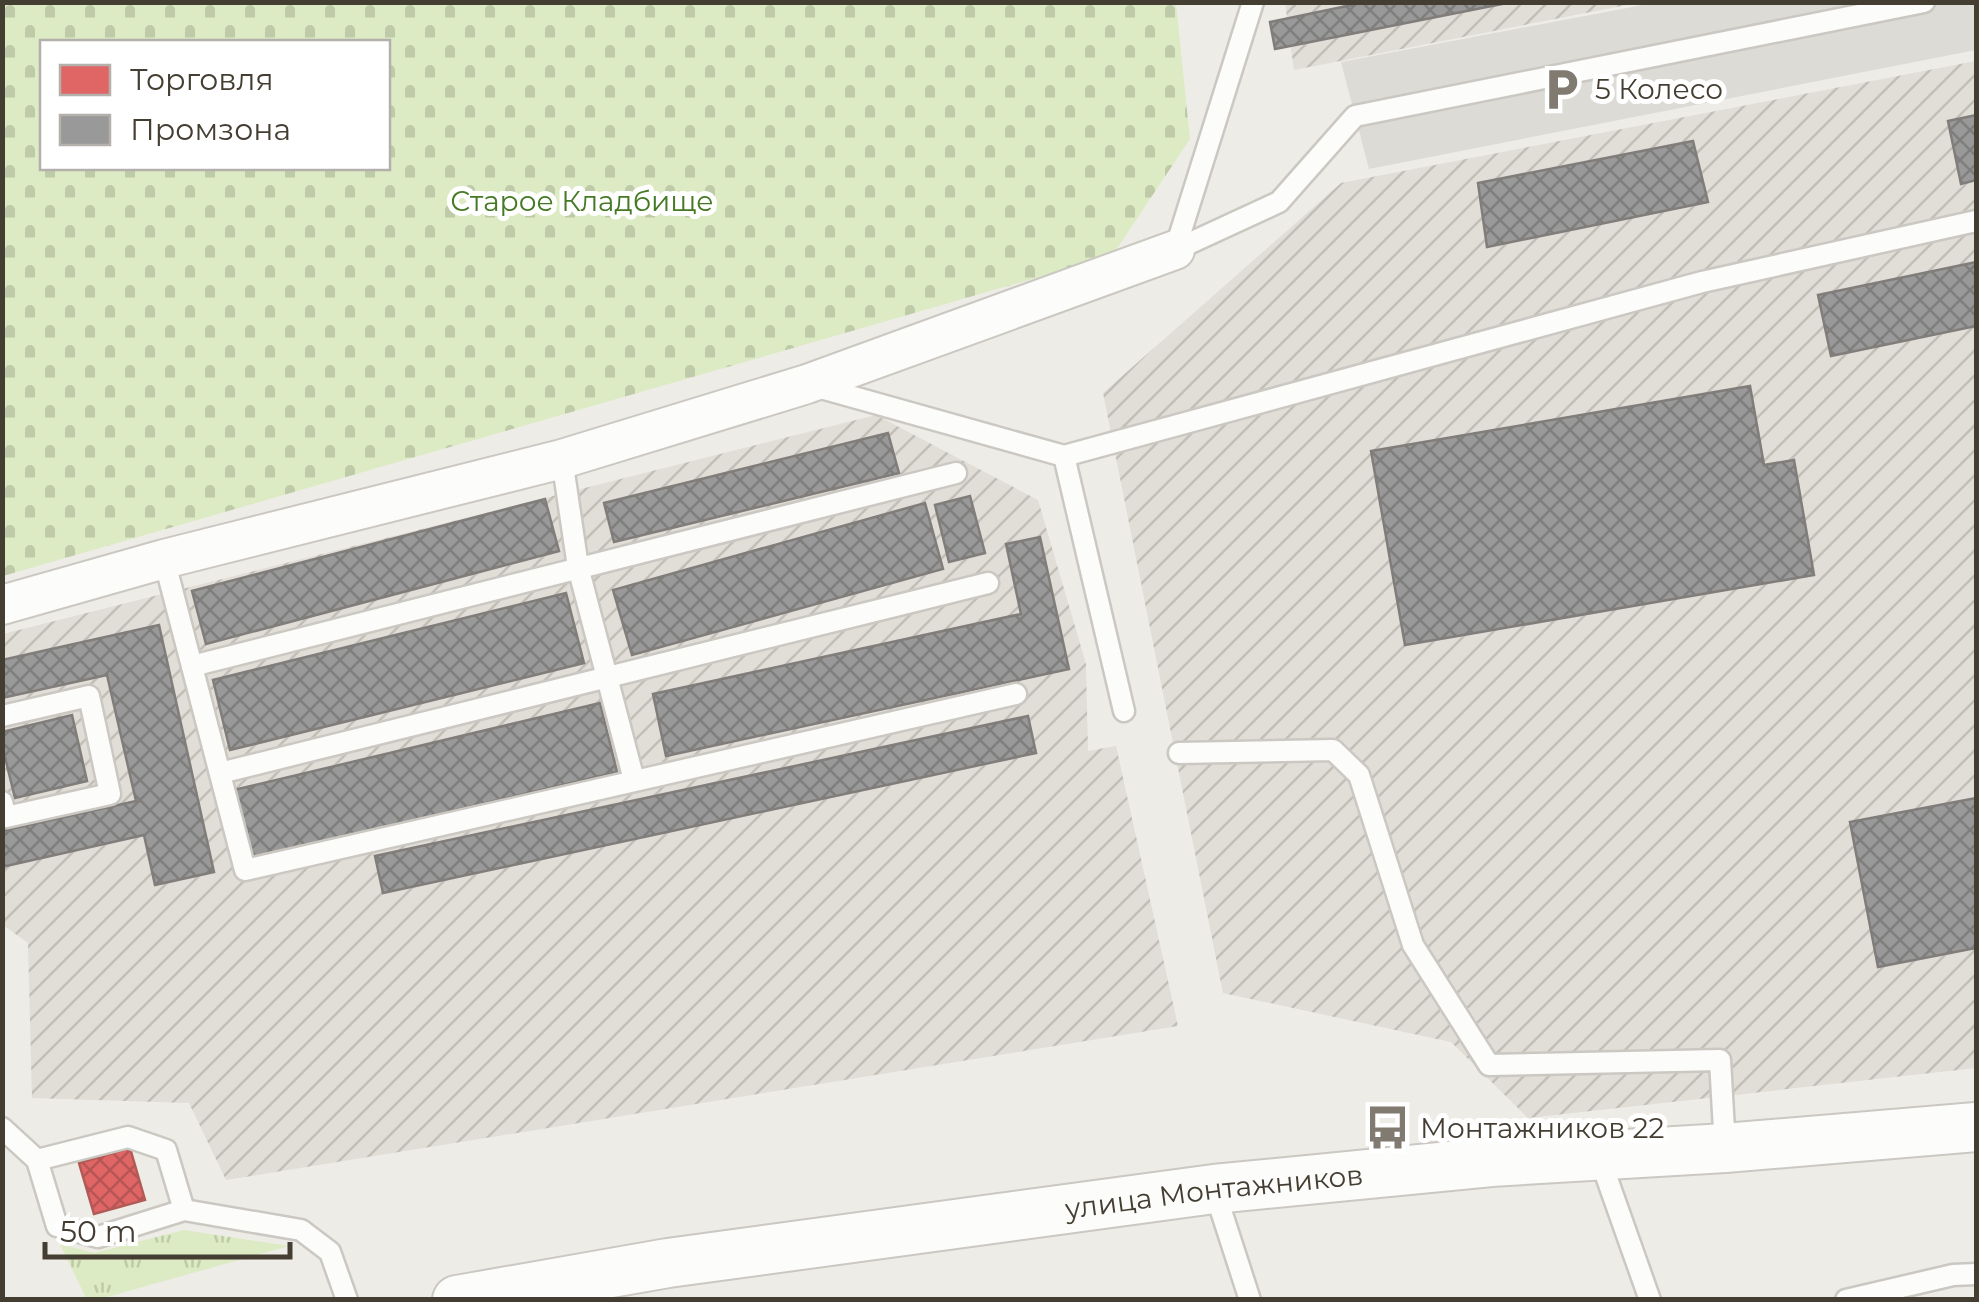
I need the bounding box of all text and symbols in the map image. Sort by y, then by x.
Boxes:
legend [40,40,390,170]
text: Торговля [130,61,274,98]
parking icon: 5 Колесо [1538,65,1586,113]
place label: 5 Колесо [1595,72,1723,106]
text: Промзона [130,111,291,148]
park label: Старое Кладбище [450,184,714,218]
bus stop icon: Монтажников 22 [1363,1104,1411,1152]
place label: Монтажников 22 [1420,1111,1664,1145]
street label: улица Монтажников [1062,1158,1365,1226]
scale bar [45,1197,290,1259]
text: 50 m [60,1213,137,1250]

